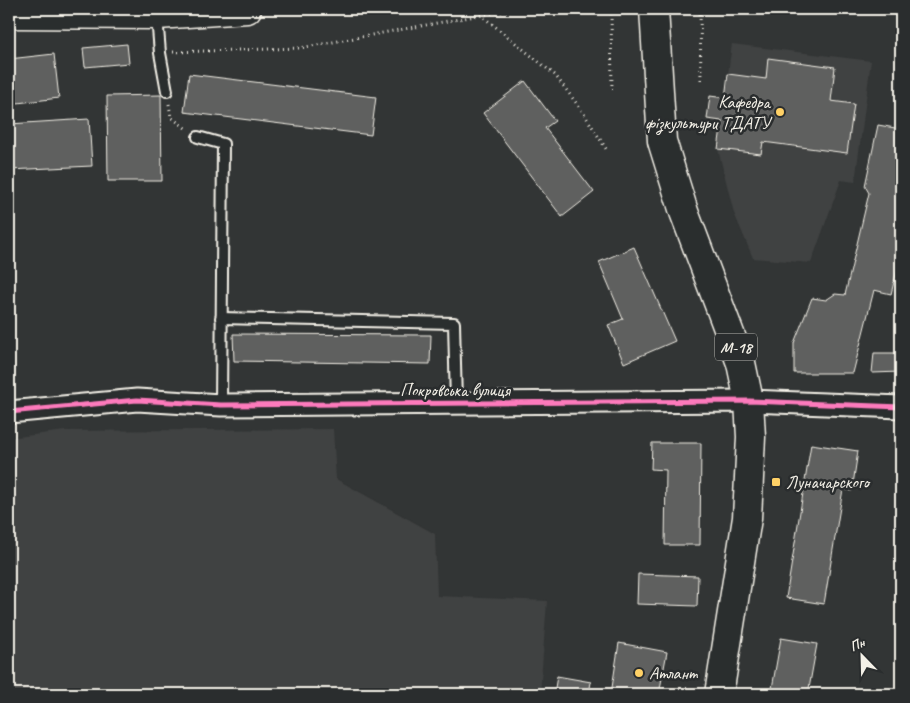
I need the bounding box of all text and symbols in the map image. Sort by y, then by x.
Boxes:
place label: Кафедра фізкультури ТДАТУ [645,91,773,135]
marker: Кафедра фізкультури ТДАТУ [774,106,786,118]
road number: М-18 [715,334,757,361]
street label: Покровська вулиця [400,379,512,401]
place label: Луначарского [786,471,870,493]
marker: Луначарского [770,476,782,488]
north arrow [838,630,888,680]
text: Пн [847,633,868,655]
place label: Атлант [649,662,699,684]
marker: Атлант [633,667,645,679]

